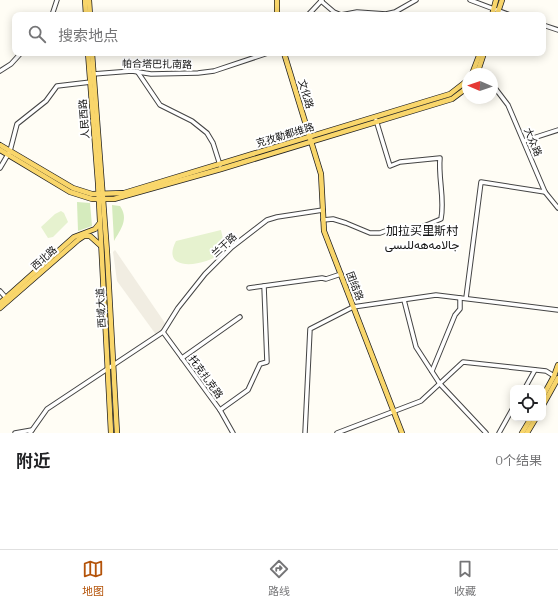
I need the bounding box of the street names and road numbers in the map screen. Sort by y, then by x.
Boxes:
street label: 帕合塔巴扎南路 [122,57,192,71]
street label: 文化路 [295,78,317,110]
street label: 人民西路 [76,99,92,139]
street label: 克孜勒都维路 [254,120,316,150]
street label: 大众路 [521,126,545,158]
street label: 兰干路 [209,230,239,260]
street label: 西北路 [28,243,60,273]
street label: 团结路 [344,270,366,302]
street label: 西域大道 [93,288,109,328]
street label: 托克扎克路 [186,353,226,401]

